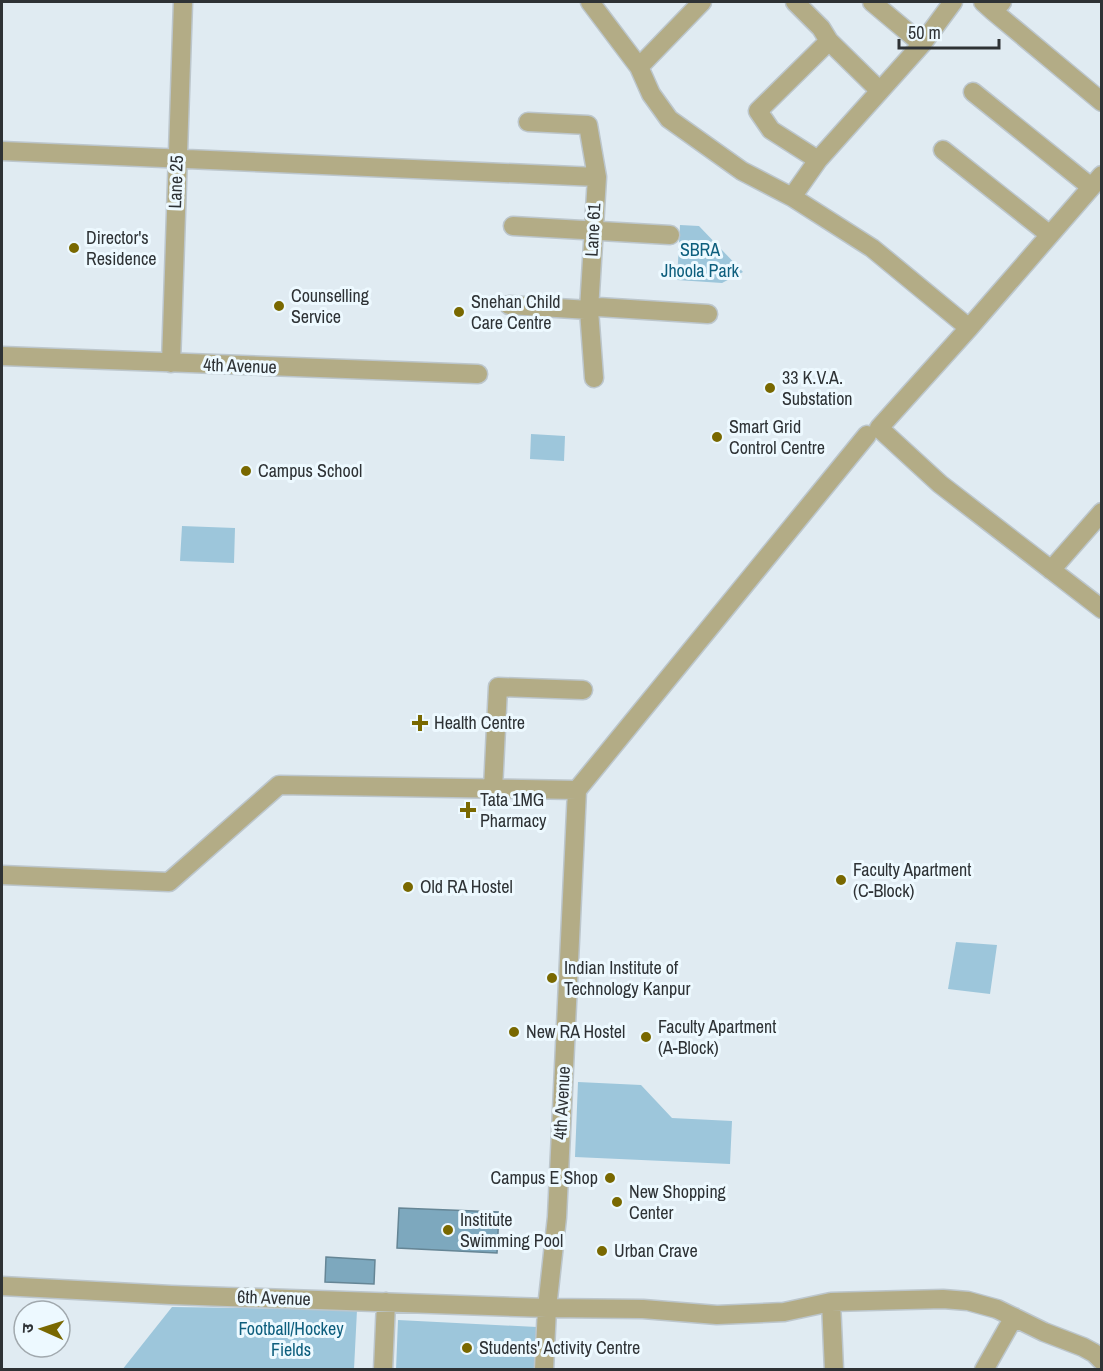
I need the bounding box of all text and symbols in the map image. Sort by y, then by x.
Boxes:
scale bar [899,12,1000,50]
text: 50 m [908,20,941,45]
street label: Lane 25 [162,155,189,209]
street label: Lane 61 [579,202,606,257]
place label: Director's Residence [86,225,157,271]
park label: SBRA Jhoola Park [661,237,740,283]
marker: Director's Residence [67,241,81,255]
place label: Counselling Service [291,283,370,329]
place label: Snehan Child Care Centre [471,289,560,335]
marker: Counselling Service [272,299,286,313]
marker: Snehan Child Care Centre [452,305,466,319]
street label: 4th Avenue [203,352,277,379]
place label: 33 K.V.A. Substation [782,365,853,411]
marker: 33 K.V.A. Substation [763,381,777,395]
place label: Smart Grid Control Centre [729,414,825,460]
marker: Smart Grid Control Centre [710,430,724,444]
place label: Campus School [258,458,362,483]
marker: Campus School [239,464,253,478]
place label: Health Centre [434,710,525,735]
marker: Health Centre [411,714,429,732]
place label: Tata 1MG Pharmacy [480,787,547,833]
marker: Tata 1MG Pharmacy [461,803,475,817]
place label: Faculty Apartment (C-Block) [853,857,971,903]
marker: Faculty Apartment (C-Block) [834,873,848,887]
place label: Old RA Hostel [420,874,513,899]
marker: Old RA Hostel [401,880,415,894]
place label: Indian Institute of Technology Kanpur [564,955,690,1001]
marker: Indian Institute of Technology Kanpur [545,971,559,985]
place label: Faculty Apartment (A-Block) [658,1014,776,1060]
place label: New RA Hostel [526,1019,625,1044]
marker: New RA Hostel [507,1025,521,1039]
marker: Faculty Apartment (A-Block) [639,1030,653,1044]
street label: 4th Avenue [547,1066,576,1140]
place label: Campus E Shop [491,1165,598,1190]
marker: Campus E Shop [603,1171,617,1185]
place label: New Shopping Center [629,1179,727,1225]
marker: New Shopping Center [610,1195,624,1209]
place label: Institute Swimming Pool [460,1207,563,1253]
marker: Institute Swimming Pool [441,1223,455,1237]
place label: Urban Crave [614,1238,698,1263]
marker: Urban Crave [595,1244,609,1258]
street label: 6th Avenue [237,1284,311,1311]
north arrow [12,1299,72,1359]
park label: Football/Hockey Fields [238,1316,344,1362]
text: उ [16,1322,38,1333]
place label: Students' Activity Centre [479,1335,640,1360]
marker: Students' Activity Centre [460,1341,474,1355]

